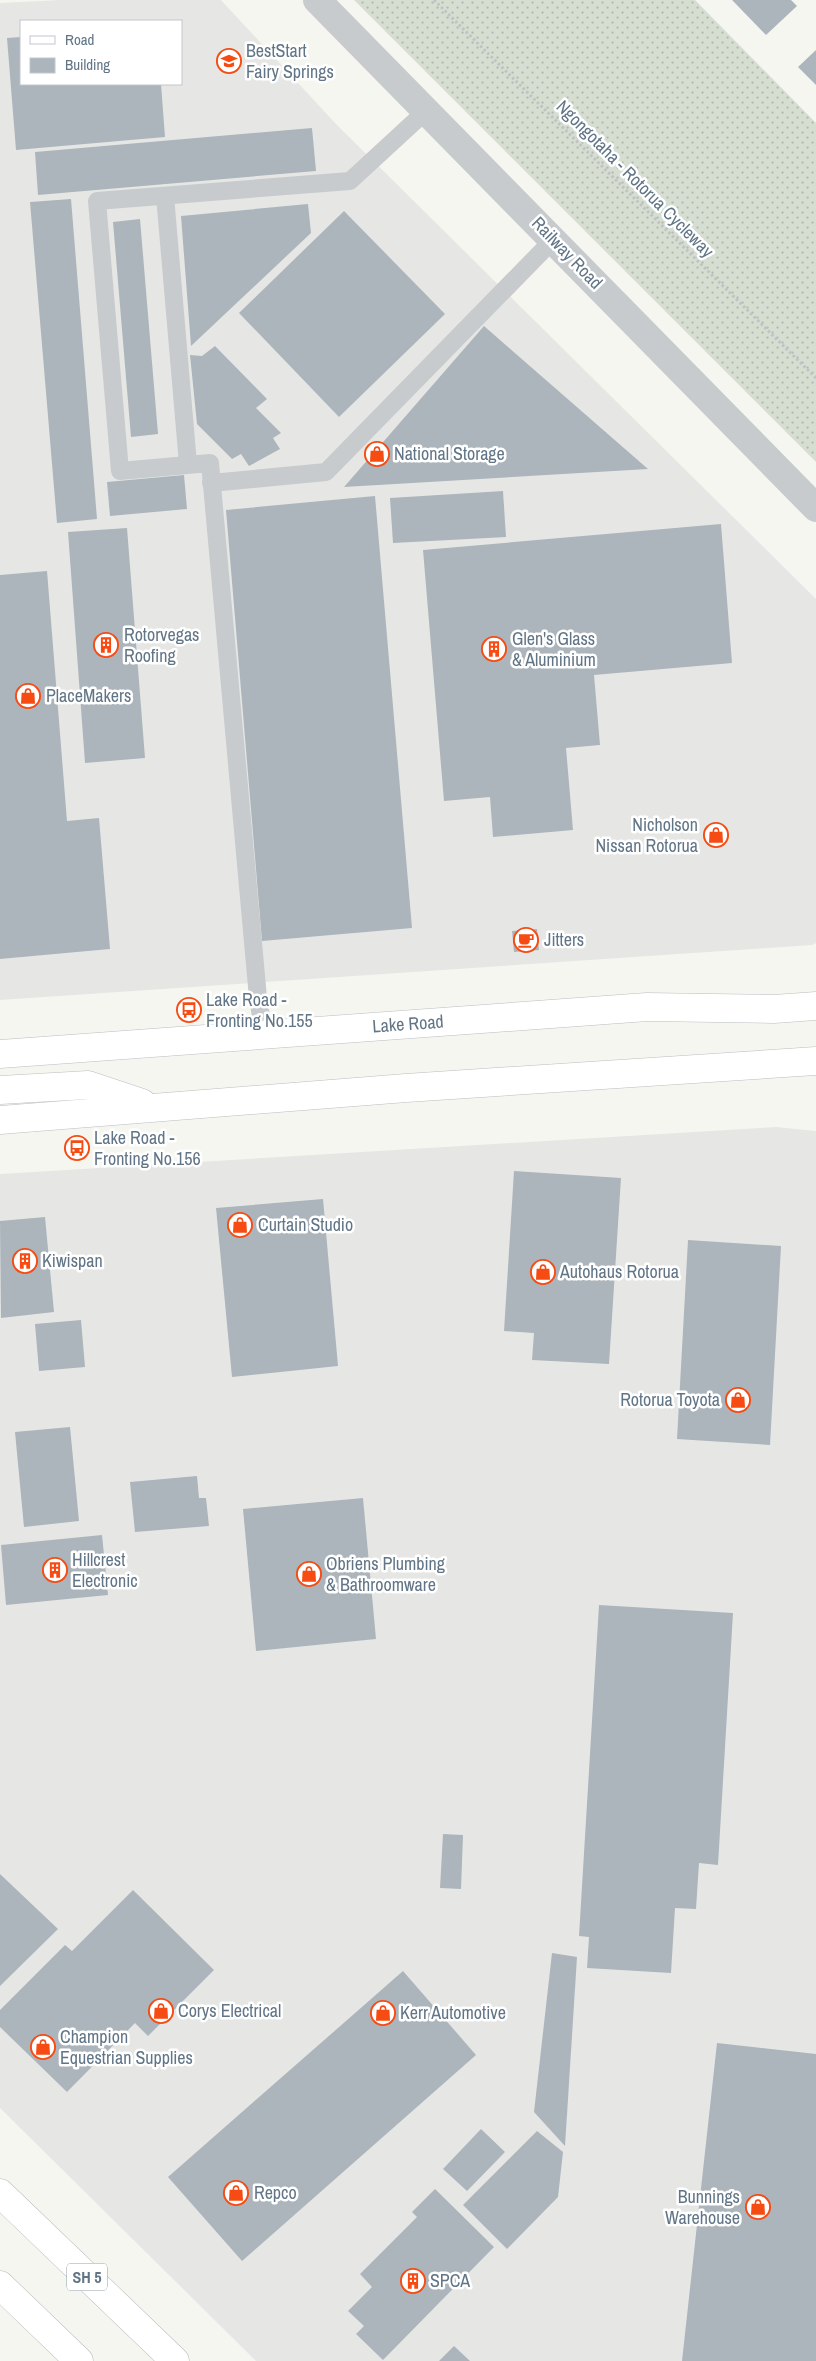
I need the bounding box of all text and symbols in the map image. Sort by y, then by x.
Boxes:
legend [20,20,182,85]
text: Road [65,29,94,50]
place label: BestStart Fairy Springs [246,38,334,84]
school or university icon: BestStart Fairy Springs [216,48,242,74]
text: Building [65,54,110,75]
street label: Ngongotaha - Rotorua Cycleway [551,94,720,263]
street label: Railway Road [526,211,608,294]
shop icon: National Storage [364,441,390,467]
place label: National Storage [394,441,505,466]
place label: Rotorvegas Roofing [124,622,199,668]
place label: Glen's Glass & Aluminium [512,626,596,672]
building icon: Rotorvegas Roofing [93,632,119,658]
building icon: Glen's Glass & Aluminium [481,636,507,662]
shop icon: PlaceMakers [15,683,41,709]
place label: PlaceMakers [46,683,131,708]
place label: Nicholson Nissan Rotorua [595,812,698,858]
shop icon: Nicholson Nissan Rotorua [703,822,729,848]
cafe icon: Jitters [513,927,539,953]
place label: Jitters [544,927,584,952]
place label: Lake Road - Fronting No.155 [206,987,313,1033]
bus stop icon: Lake Road - Fronting No.155 [176,997,202,1023]
street label: Lake Road [371,1009,444,1038]
place label: Lake Road - Fronting No.156 [94,1125,201,1171]
bus stop icon: Lake Road - Fronting No.156 [64,1135,90,1161]
shop icon: Curtain Studio [227,1212,253,1238]
place label: Curtain Studio [258,1212,353,1237]
building icon: Kiwispan [12,1248,38,1274]
place label: Kiwispan [42,1248,103,1273]
shop icon: Autohaus Rotorua [530,1259,556,1285]
place label: Autohaus Rotorua [559,1259,679,1284]
place label: Rotorua Toyota [620,1387,720,1412]
shop icon: Rotorua Toyota [725,1387,751,1413]
place label: Hillcrest Electronic [72,1547,138,1593]
place label: Obriens Plumbing & Bathroomware [326,1551,446,1597]
building icon: Hillcrest Electronic [42,1557,68,1583]
shop icon: Obriens Plumbing & Bathroomware [296,1561,322,1587]
shop icon: Corys Electrical [148,1998,174,2024]
place label: Corys Electrical [178,1998,281,2023]
shop icon: Kerr Automotive [370,2000,396,2026]
place label: Kerr Automotive [400,2000,506,2025]
place label: Champion Equestrian Supplies [60,2024,193,2070]
shop icon: Champion Equestrian Supplies [30,2034,56,2060]
shop icon: Repco [223,2180,249,2206]
place label: Repco [254,2180,297,2205]
place label: Bunnings Warehouse [665,2184,740,2230]
shop icon: Bunnings Warehouse [745,2194,771,2220]
road number: SH 5 [67,2264,107,2290]
building icon: SPCA [400,2268,426,2294]
place label: SPCA [430,2268,470,2293]

